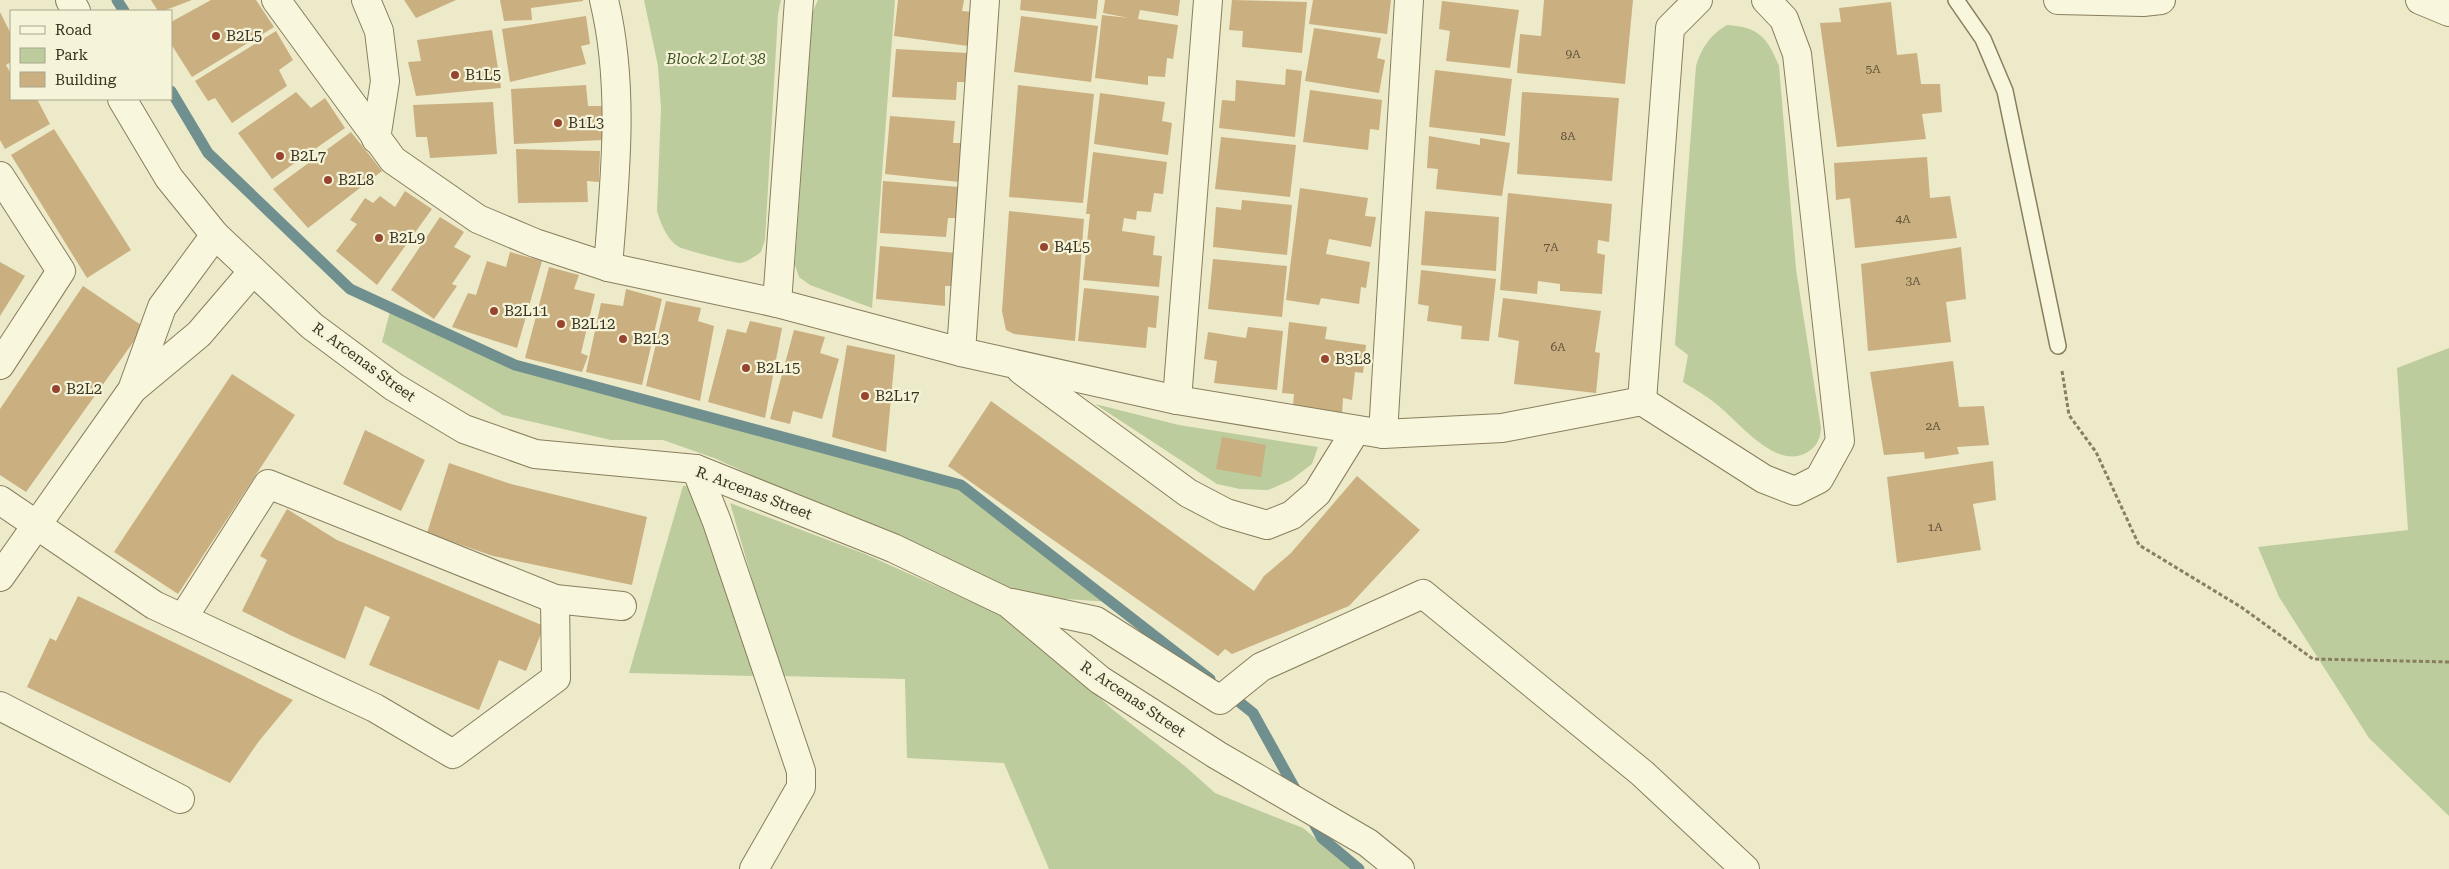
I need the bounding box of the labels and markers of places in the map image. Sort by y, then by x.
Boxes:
place label: B2L5 [226,27,262,45]
marker: B2L5 [210,30,222,42]
place label: B1L5 [465,66,501,84]
marker: B1L5 [449,69,461,81]
place label: B1L3 [568,114,604,132]
marker: B1L3 [552,117,564,129]
place label: B2L7 [290,147,326,165]
marker: B2L7 [274,150,286,162]
place label: B2L8 [338,171,374,189]
marker: B2L8 [322,174,334,186]
place label: B2L9 [389,229,425,247]
marker: B2L9 [373,232,385,244]
place label: B4L5 [1054,238,1090,256]
marker: B4L5 [1038,241,1050,253]
place label: B2L11 [504,302,549,320]
marker: B2L11 [488,305,500,317]
place label: B2L12 [571,315,616,333]
marker: B2L12 [555,318,567,330]
place label: B2L3 [633,330,669,348]
marker: B2L3 [617,333,629,345]
place label: B3L8 [1335,350,1371,368]
marker: B3L8 [1319,353,1331,365]
place label: B2L15 [756,359,801,377]
marker: B2L15 [740,362,752,374]
place label: B2L2 [66,380,102,398]
marker: B2L2 [50,383,62,395]
place label: B2L17 [875,387,920,405]
marker: B2L17 [859,390,871,402]

